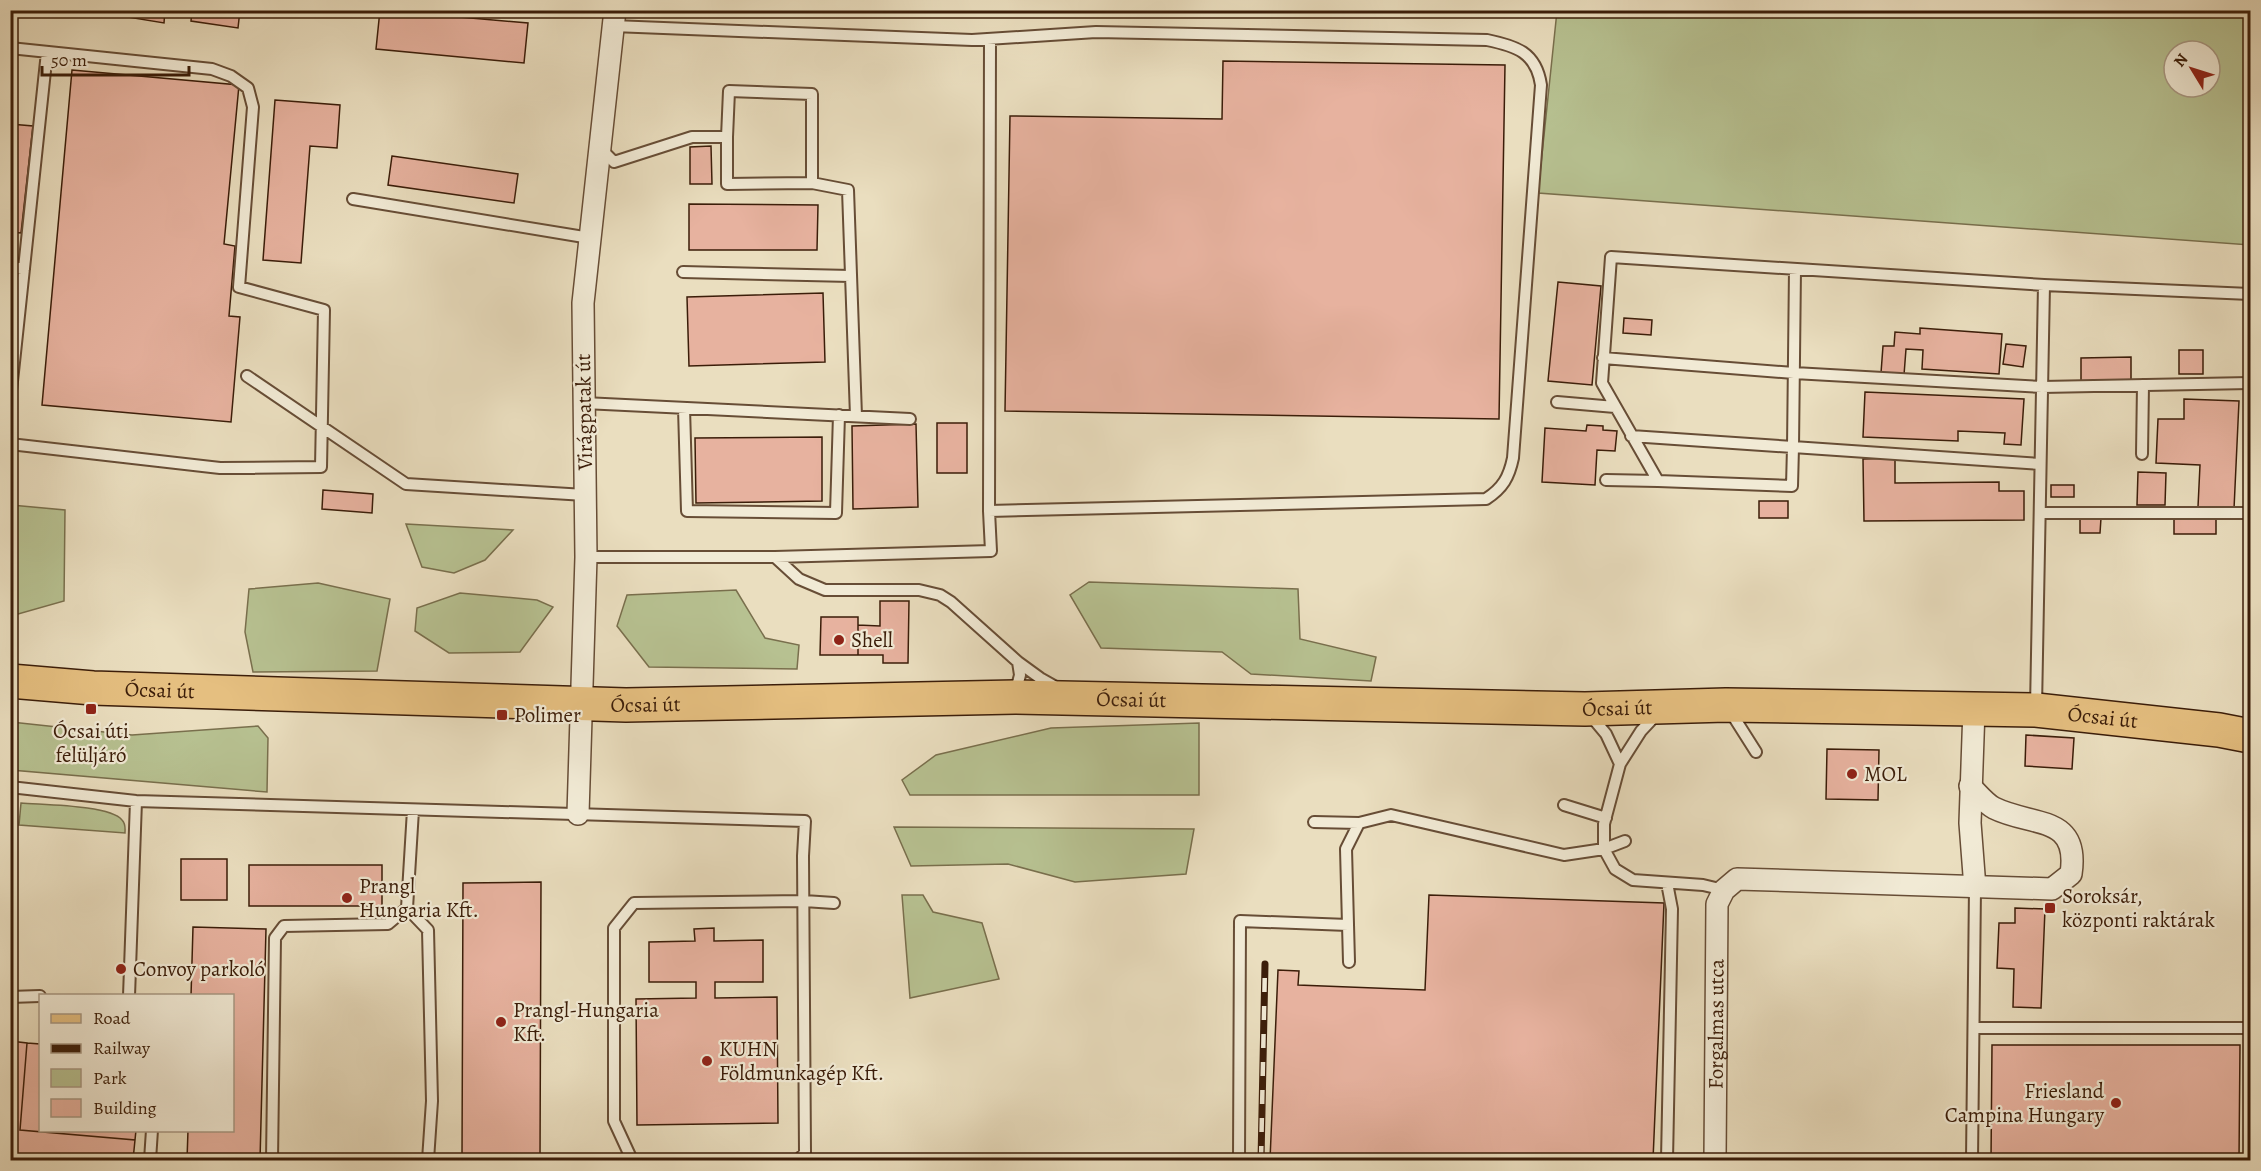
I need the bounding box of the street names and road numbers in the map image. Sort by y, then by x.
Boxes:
street label: Virágpatak út [569,353,599,471]
street label: Ócsai út [124,675,195,705]
street label: Ócsai út [1096,685,1167,714]
street label: Ócsai út [610,690,681,719]
street label: Ócsai út [1582,693,1653,723]
street label: Ócsai út [2066,700,2139,735]
street label: Forgalmas utca [1702,959,1731,1089]

